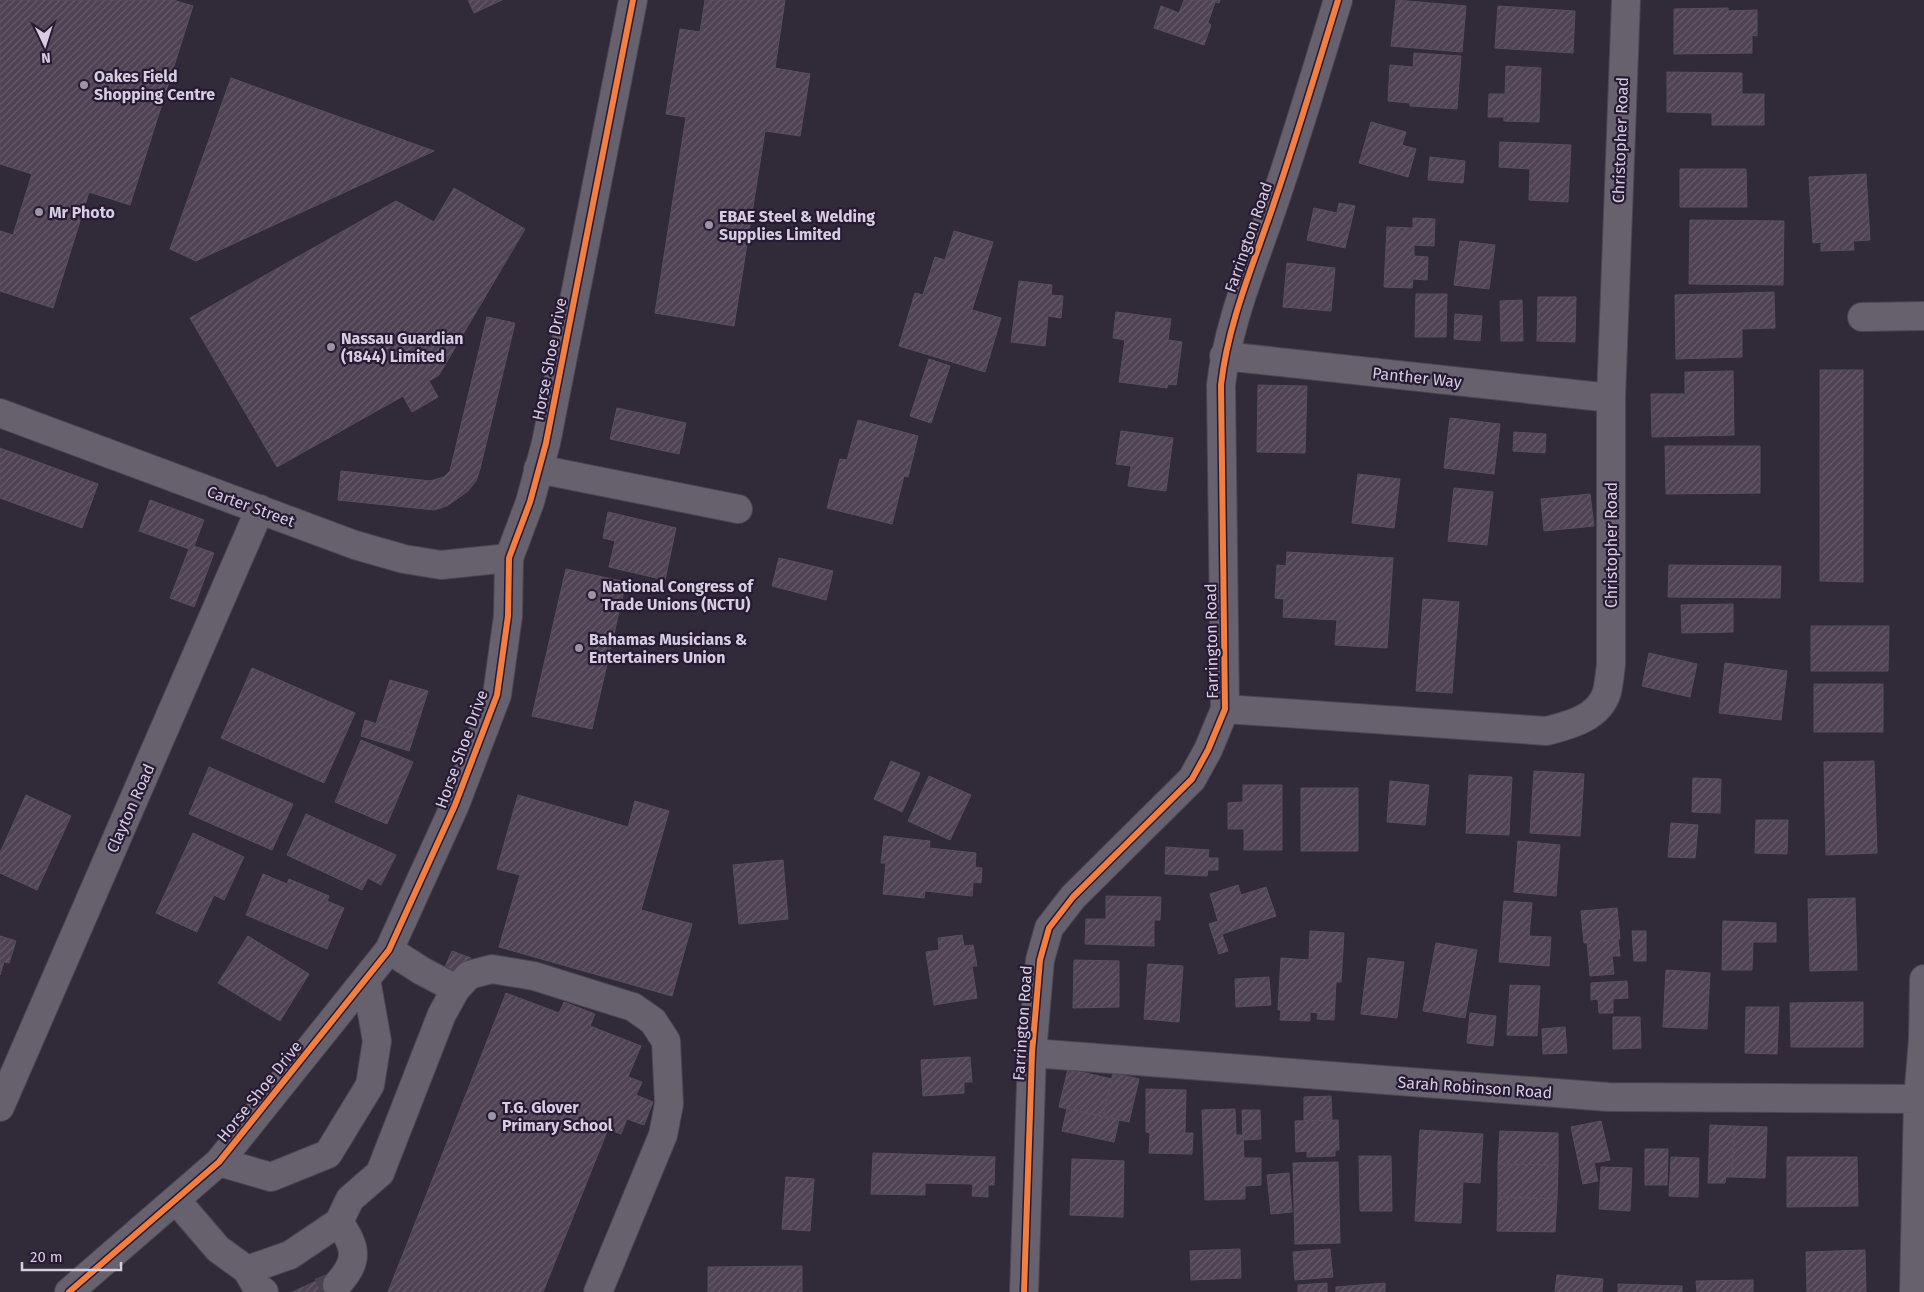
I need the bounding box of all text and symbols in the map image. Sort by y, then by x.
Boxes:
north arrow [20,20,70,70]
text: N [41,49,51,66]
place label: Oakes Field Shopping Centre [94,67,215,104]
street label: Christopher Road [1609,77,1632,203]
marker: Oakes Field Shopping Centre [78,79,90,91]
street label: Farrington Road [1221,179,1276,295]
place label: Mr Photo [49,203,115,222]
marker: Mr Photo [33,206,45,218]
place label: EBAE Steel & Welding Supplies Limited [719,207,875,244]
marker: EBAE Steel & Welding Supplies Limited [703,219,715,231]
street label: Horse Shoe Drive [528,296,571,422]
place label: Nassau Guardian (1844) Limited [341,329,463,366]
marker: Nassau Guardian (1844) Limited [325,341,337,353]
street label: Panther Way [1371,363,1463,392]
street label: Carter Street [204,482,297,531]
street label: Christopher Road [1602,482,1621,608]
place label: National Congress of Trade Unions (NCTU) [602,577,754,614]
street label: Farrington Road [1201,583,1222,699]
marker: National Congress of Trade Unions (NCTU) [586,589,598,601]
place label: Bahamas Musicians & Entertainers Union [589,630,747,667]
marker: Bahamas Musicians & Entertainers Union [573,642,585,654]
street label: Horse Shoe Drive [431,687,492,811]
street label: Clayton Road [102,761,158,856]
street label: Farrington Road [1009,965,1036,1081]
street label: Horse Shoe Drive [213,1037,306,1146]
street label: Sarah Robinson Road [1397,1073,1553,1102]
place label: T.G. Glover Primary School [502,1098,613,1135]
marker: T.G. Glover Primary School [486,1110,498,1122]
scale bar [22,1240,121,1272]
text: 20 m [30,1248,63,1266]

